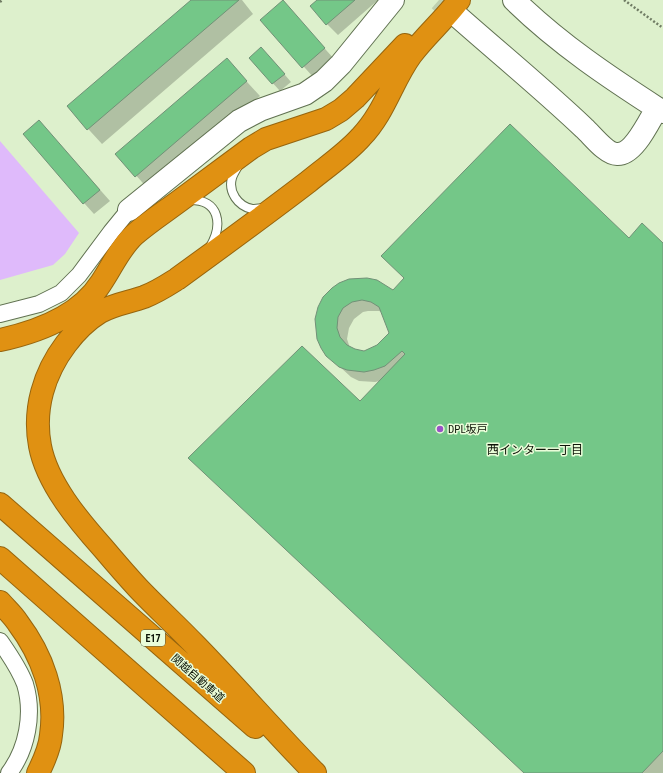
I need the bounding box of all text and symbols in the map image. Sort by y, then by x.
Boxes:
place label: DPL坂戸 [448,423,488,436]
marker: DPL坂戸 [435,424,445,434]
district label: 西インター一丁目 [487,443,583,457]
road number: E17 [141,630,165,646]
street label: 関越自動車道 [169,652,227,705]

